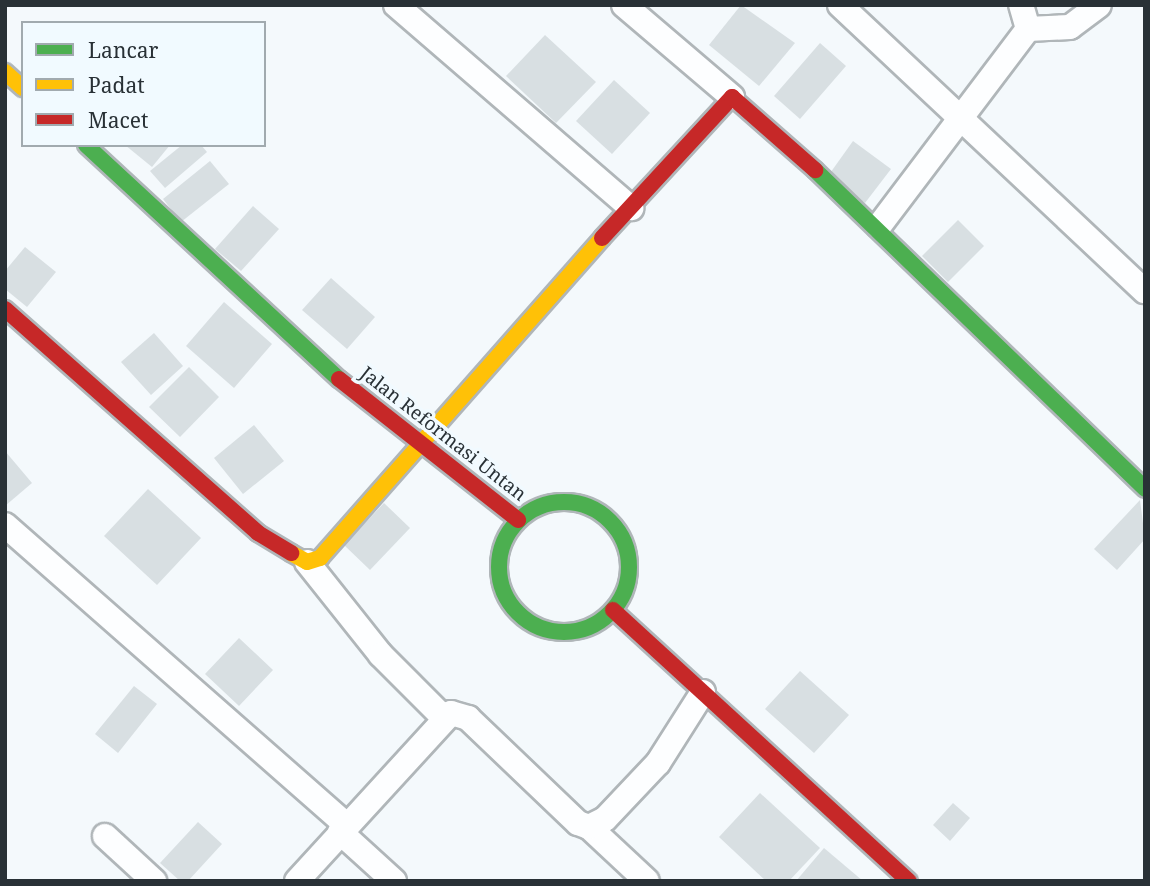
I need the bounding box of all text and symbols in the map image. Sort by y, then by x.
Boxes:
legend [21,21,266,147]
text: Lancar [88,36,159,64]
text: Padat [88,71,145,99]
text: Macet [88,106,148,134]
street label: Jalan Reformasi Untan [355,362,531,506]

